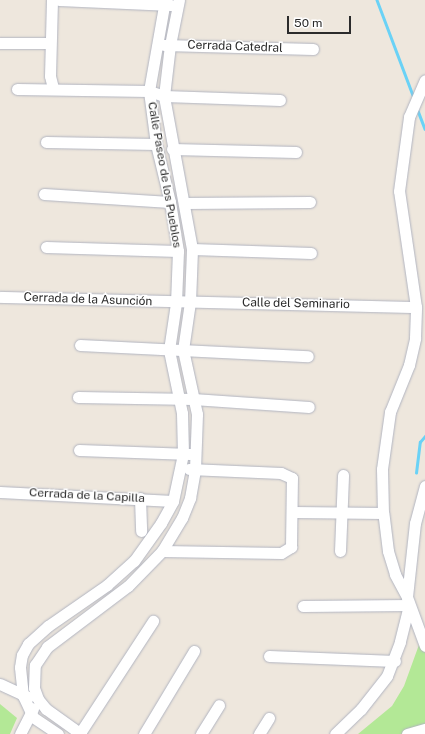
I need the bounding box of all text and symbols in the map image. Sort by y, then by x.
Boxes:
scale bar [289,8,353,34]
text: 50 m [294,16,322,30]
street label: Cerrada Catedral [187,38,283,56]
street label: Calle Paseo de los Pueblos [144,101,184,249]
street label: Cerrada de la Asunción [23,291,153,309]
street label: Calle del Seminario [242,296,350,312]
street label: Cerrada de la Capilla [29,486,145,506]

